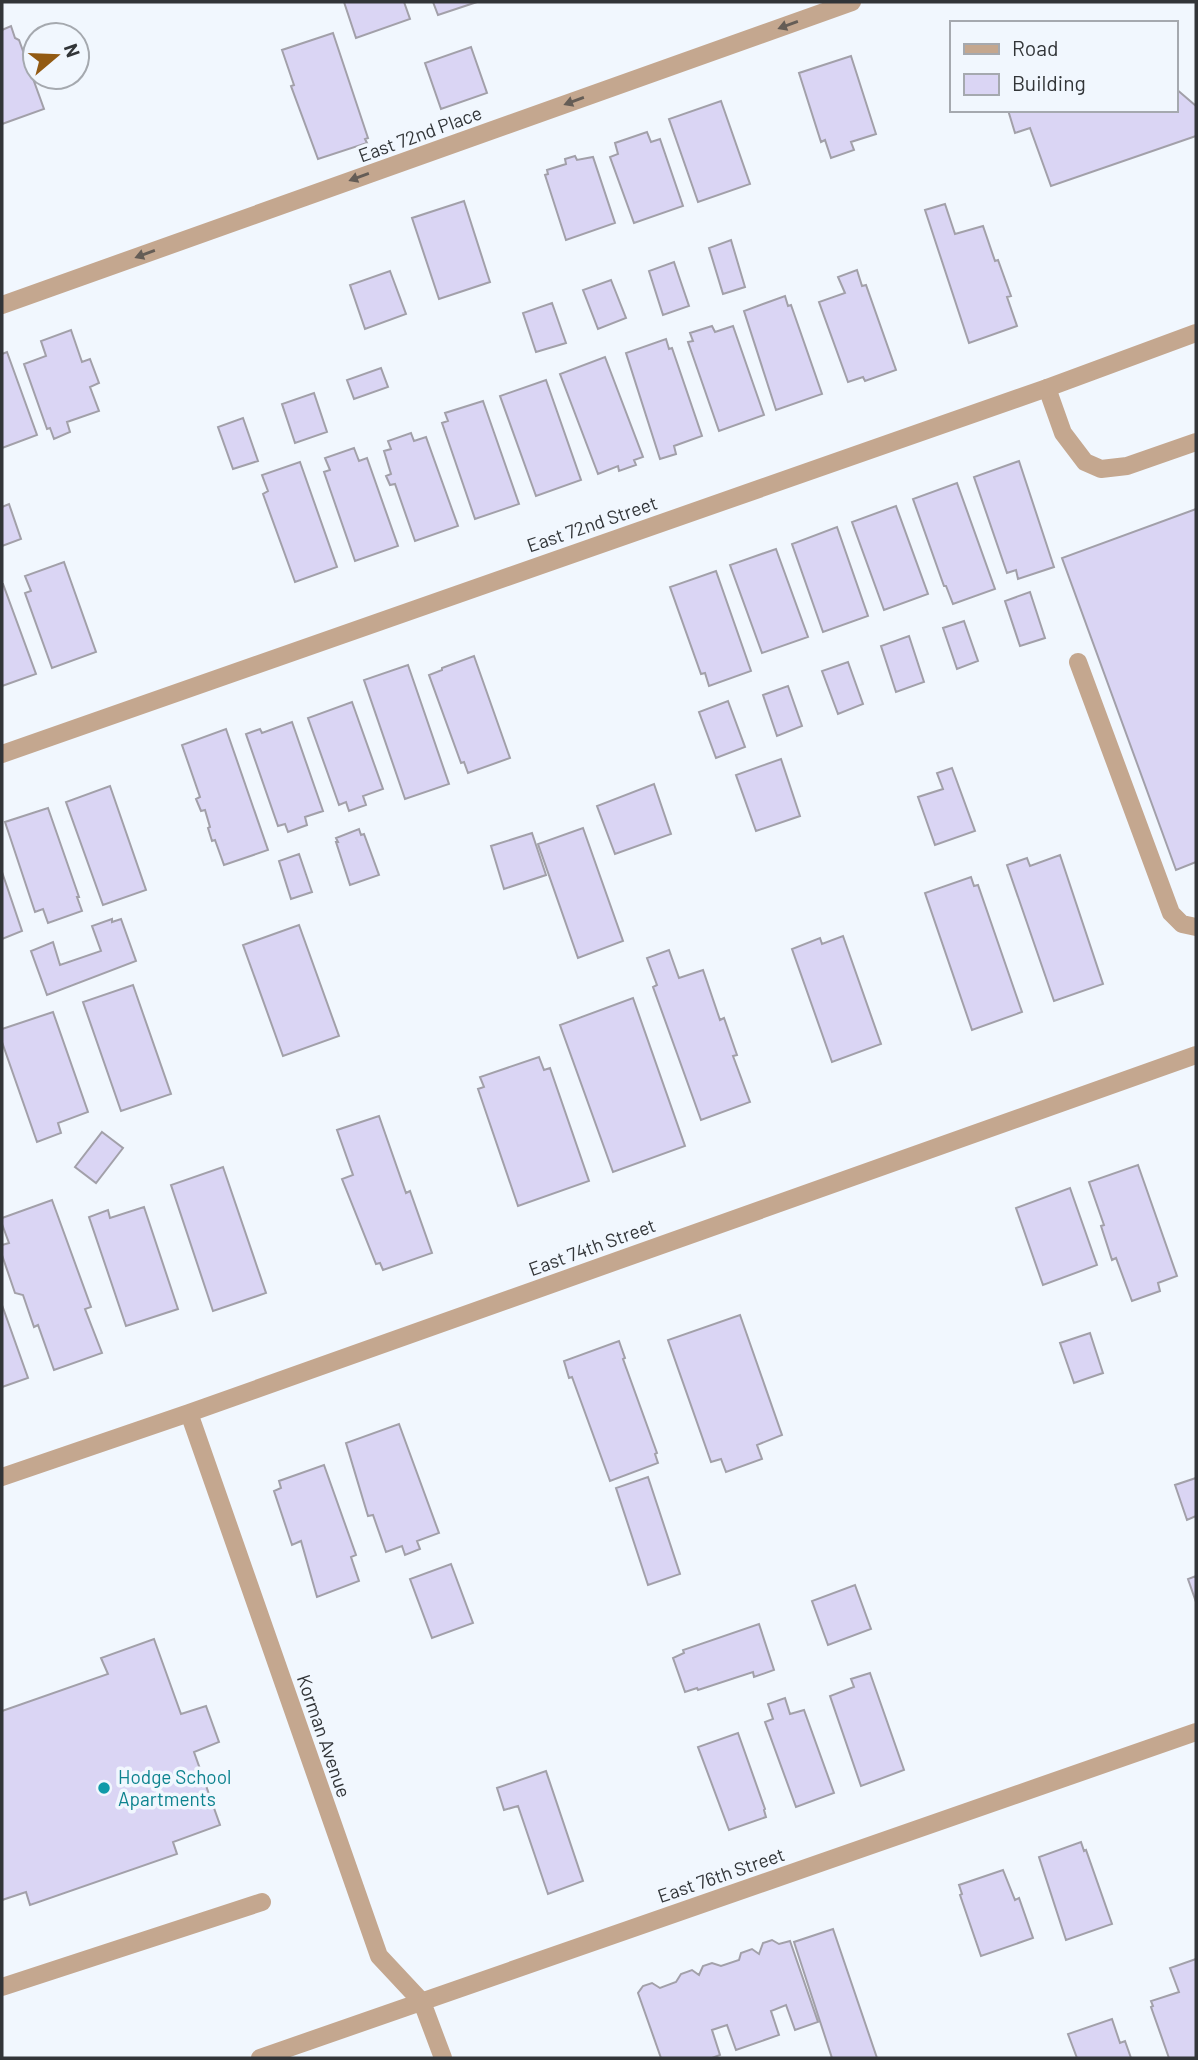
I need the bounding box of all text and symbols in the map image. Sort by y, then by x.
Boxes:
one-way arrow [777,19,798,30]
north arrow [21,21,91,91]
legend [950,21,1177,112]
text: Road [1012,35,1058,60]
text: N [60,41,85,60]
text: Building [1012,70,1086,95]
one-way arrow [563,96,584,107]
street label: East 72nd Place [355,101,485,167]
one-way arrow [349,172,370,183]
one-way arrow [135,249,156,260]
street label: East 72nd Street [524,490,660,557]
street label: East 74th Street [525,1213,658,1280]
street label: Korman Avenue [293,1671,356,1800]
place label: Hodge School Apartments [118,1765,231,1810]
marker: Hodge School Apartments [96,1780,112,1796]
street label: East 76th Street [654,1842,787,1907]

